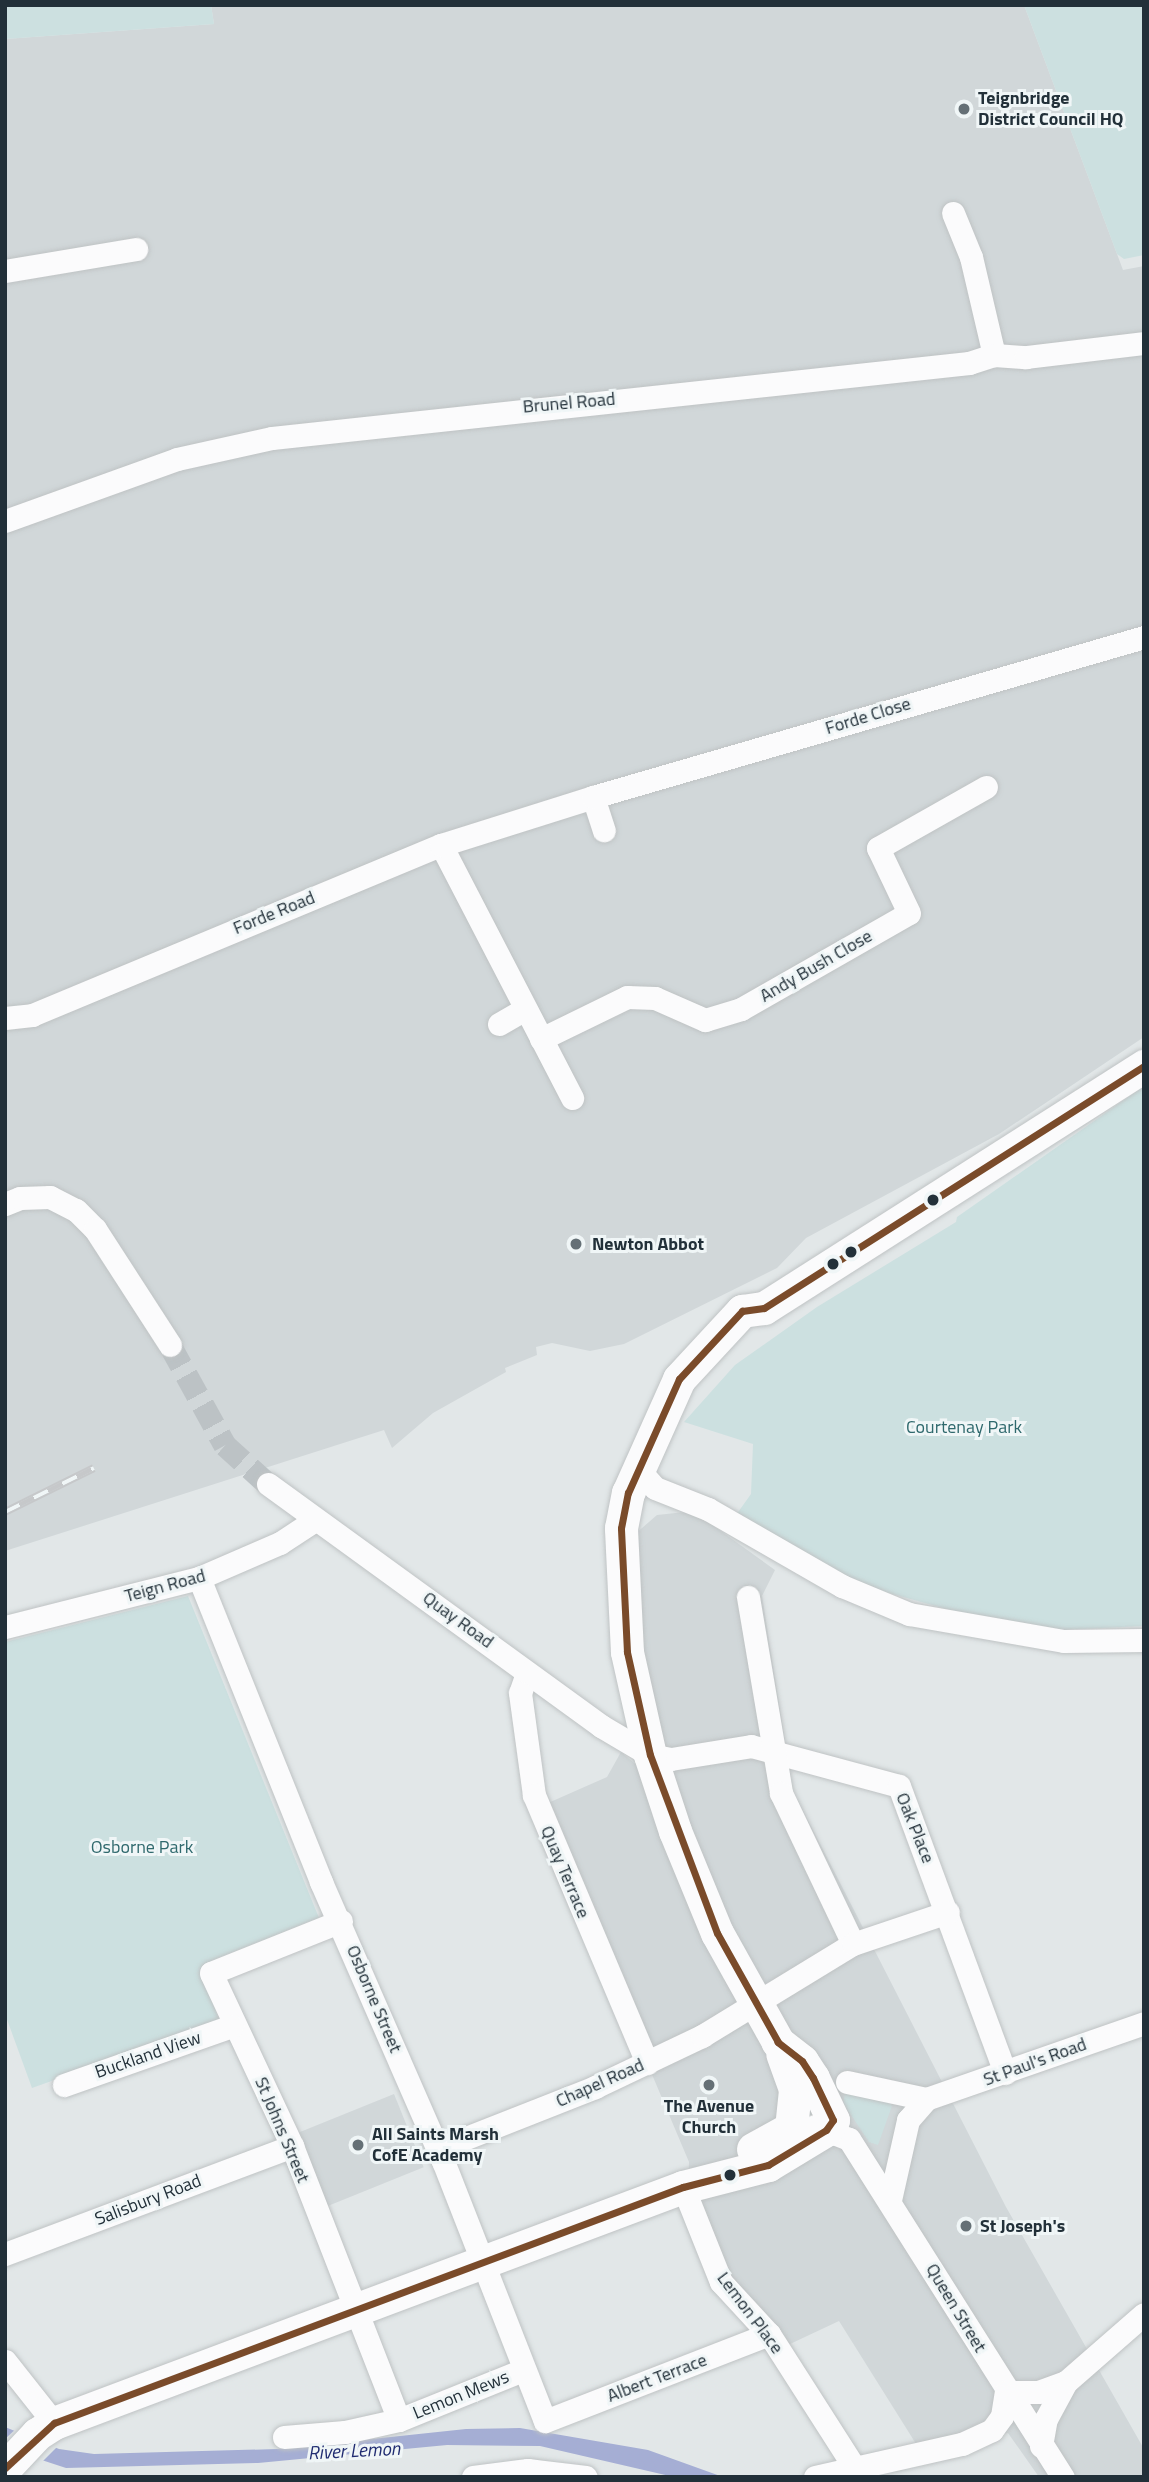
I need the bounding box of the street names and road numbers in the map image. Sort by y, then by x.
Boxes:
street label: Brunel Road [522,388,616,418]
street label: Forde Close [823,693,913,739]
street label: Forde Road [230,887,318,939]
street label: Andy Bush Close [756,925,876,1007]
street label: Teign Road [122,1565,208,1607]
street label: Quay Road [418,1587,498,1653]
street label: Oak Place [891,1790,939,1866]
street label: Quay Terrace [536,1823,594,1921]
street label: Osborne Street [342,1942,406,2056]
street label: Buckland View [92,2027,204,2083]
street label: St Paul's Road [980,2033,1090,2091]
street label: Chapel Road [553,2054,647,2112]
street label: St Johns Street [250,2074,314,2186]
street label: Salisbury Road [92,2170,204,2230]
street label: Queen Street [921,2260,991,2356]
street label: Lemon Place [712,2268,788,2358]
street label: Albert Terrace [604,2349,710,2407]
street label: Lemon Mews [410,2366,512,2424]

